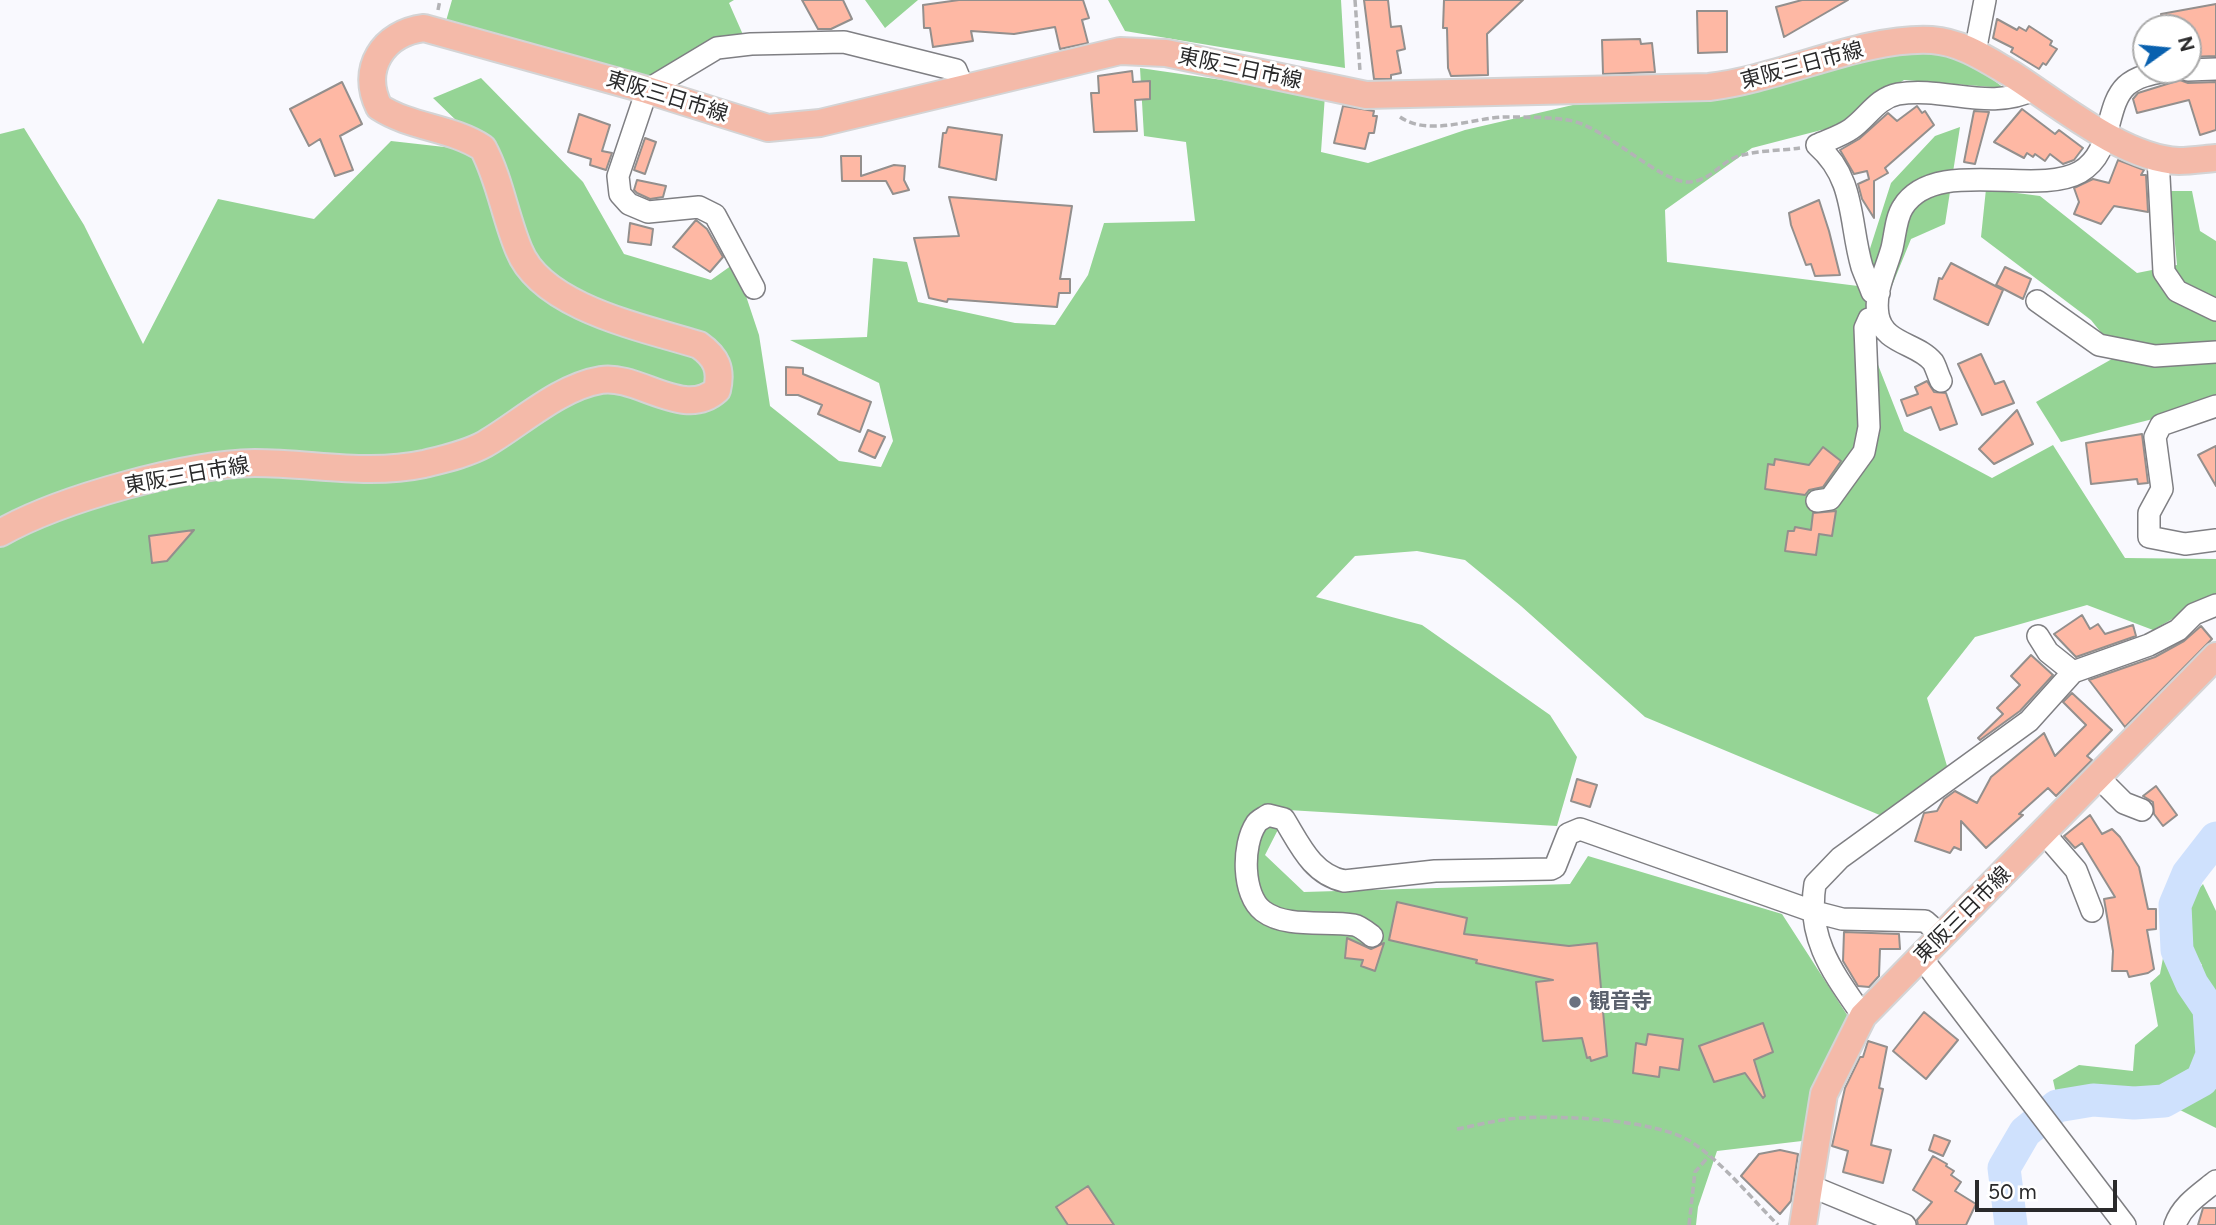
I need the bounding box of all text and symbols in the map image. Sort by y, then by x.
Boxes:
north arrow [2132,14,2202,84]
text: N [2173,34,2199,54]
street label: 東阪三日市線 [1738,38,1866,94]
street label: 東阪三日市線 [1176,44,1304,94]
street label: 東阪三日市線 [603,67,731,127]
street label: 東阪三日市線 [123,453,251,499]
street label: 東阪三日市線 [1910,862,2016,968]
place label: 観音寺 [1589,989,1652,1015]
marker: 観音寺 [1567,994,1583,1010]
scale bar [1978,1166,2120,1210]
text: 50 m [1988,1179,2037,1204]

